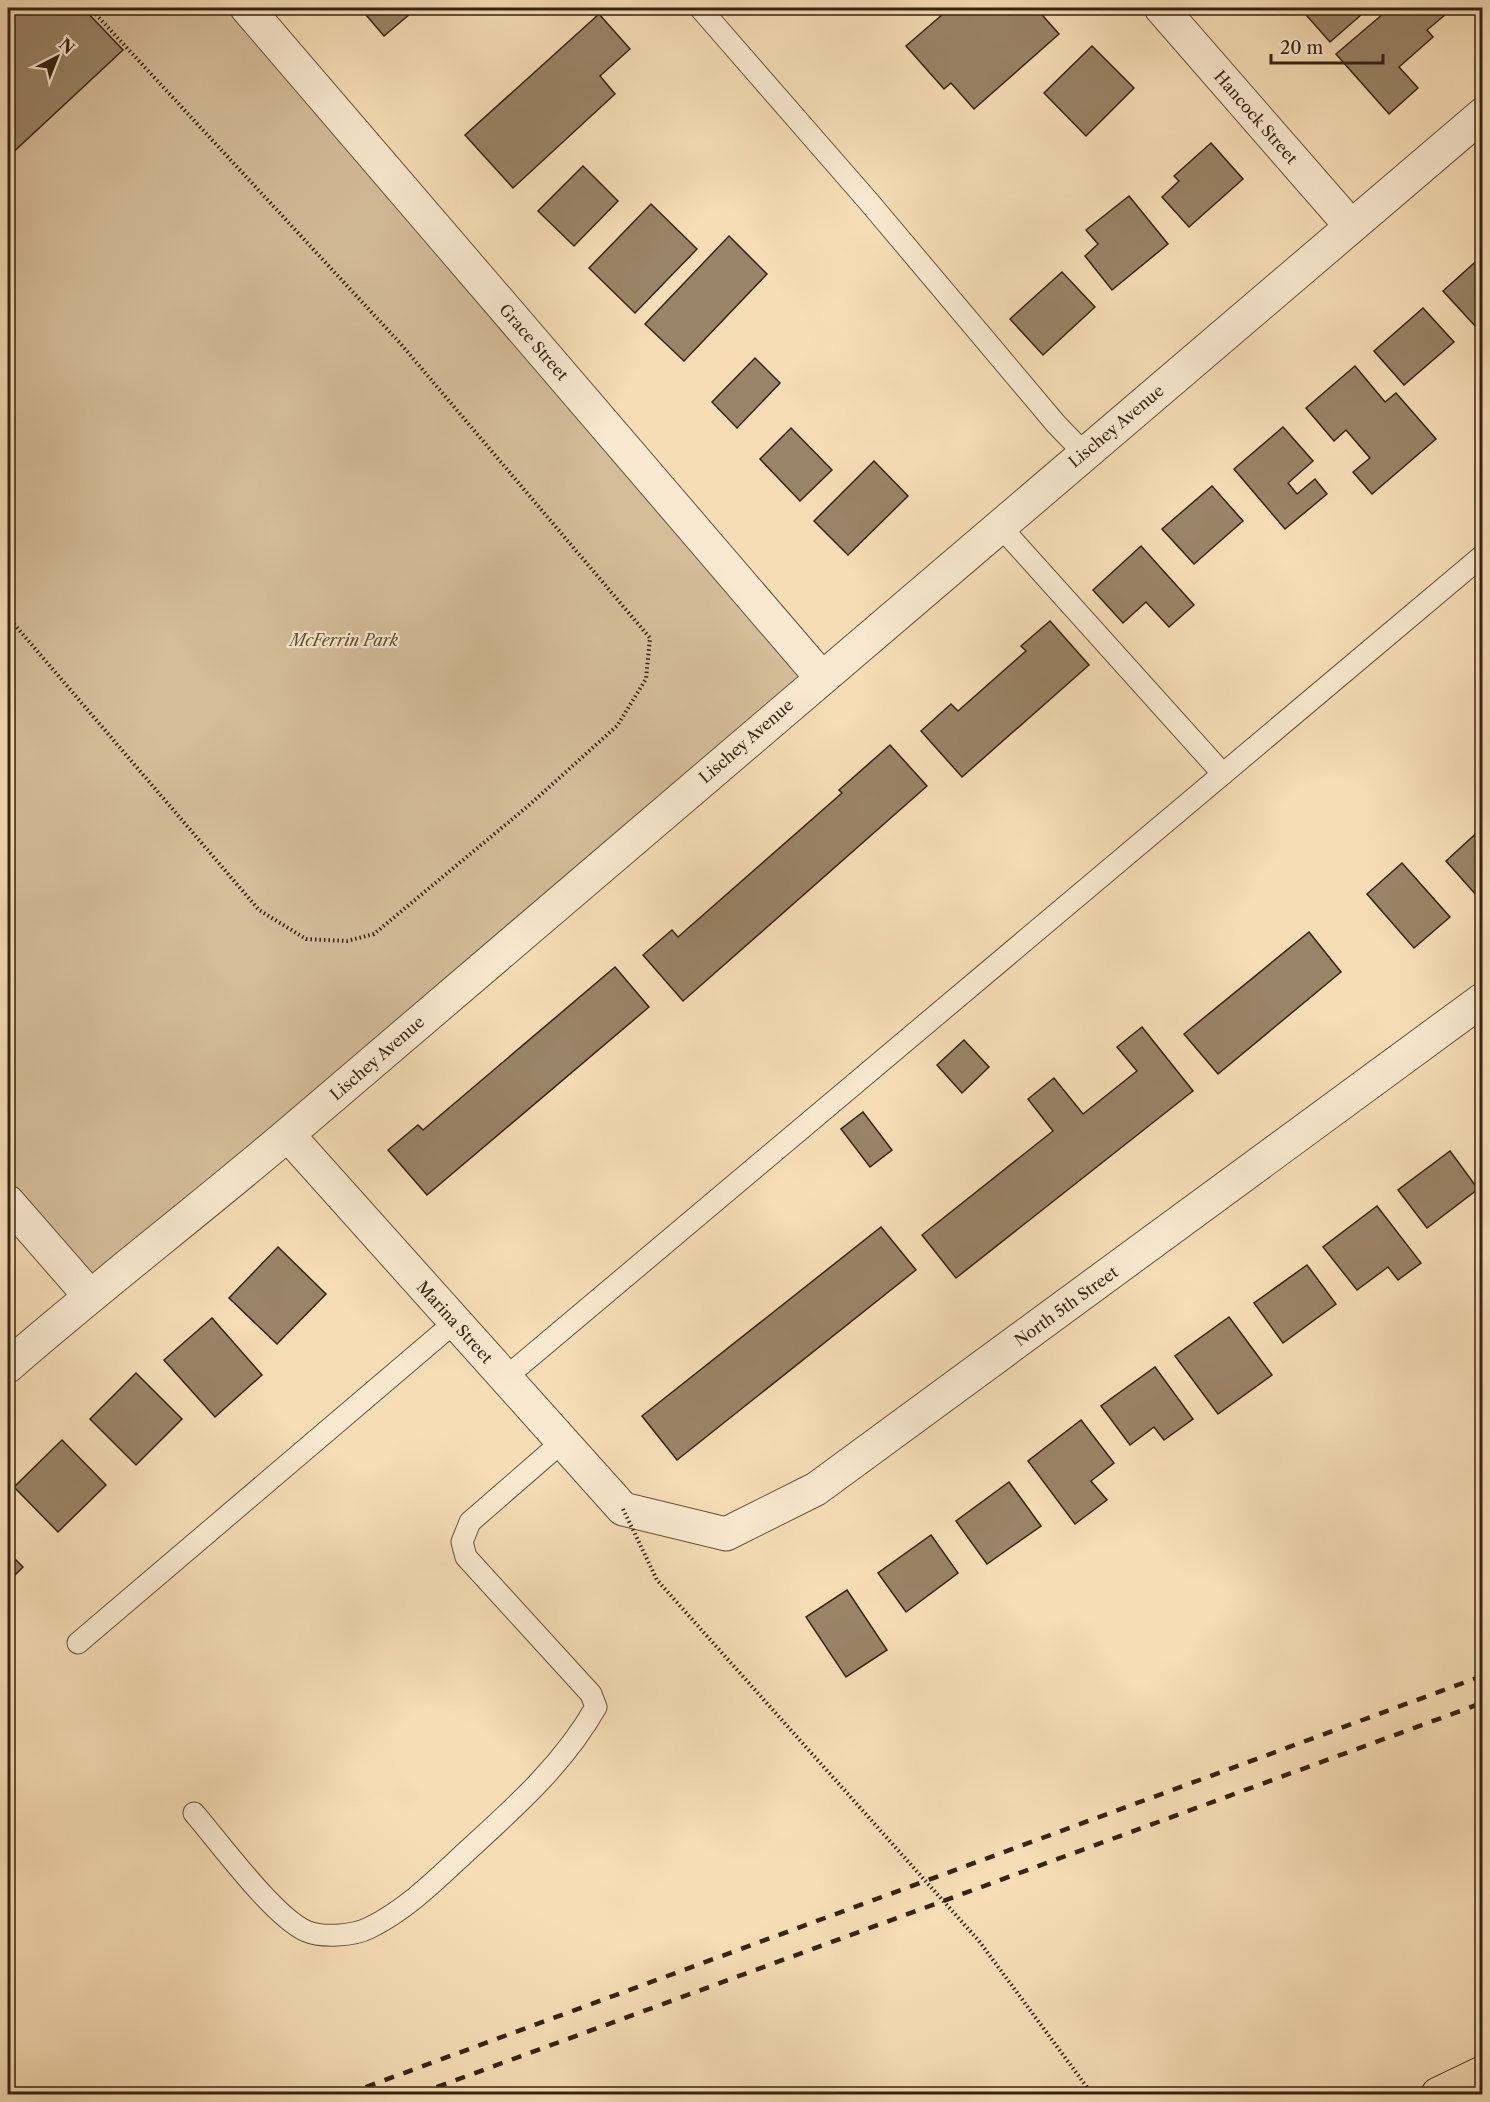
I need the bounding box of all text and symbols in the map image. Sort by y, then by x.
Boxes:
north arrow [27,27,87,87]
scale bar [1271,27,1384,65]
text: N [55,34,79,58]
text: 20 m [1280,37,1324,59]
street label: Hancock Street [1210,66,1302,168]
street label: Grace Street [495,300,573,385]
street label: Lischey Avenue [1064,380,1168,472]
park label: McFerrin Park [288,630,399,650]
street label: Lischey Avenue [695,695,797,787]
street label: Lischey Avenue [326,1012,428,1104]
street label: North 5th Street [1010,1261,1122,1350]
street label: Marina Street [413,1277,497,1368]

